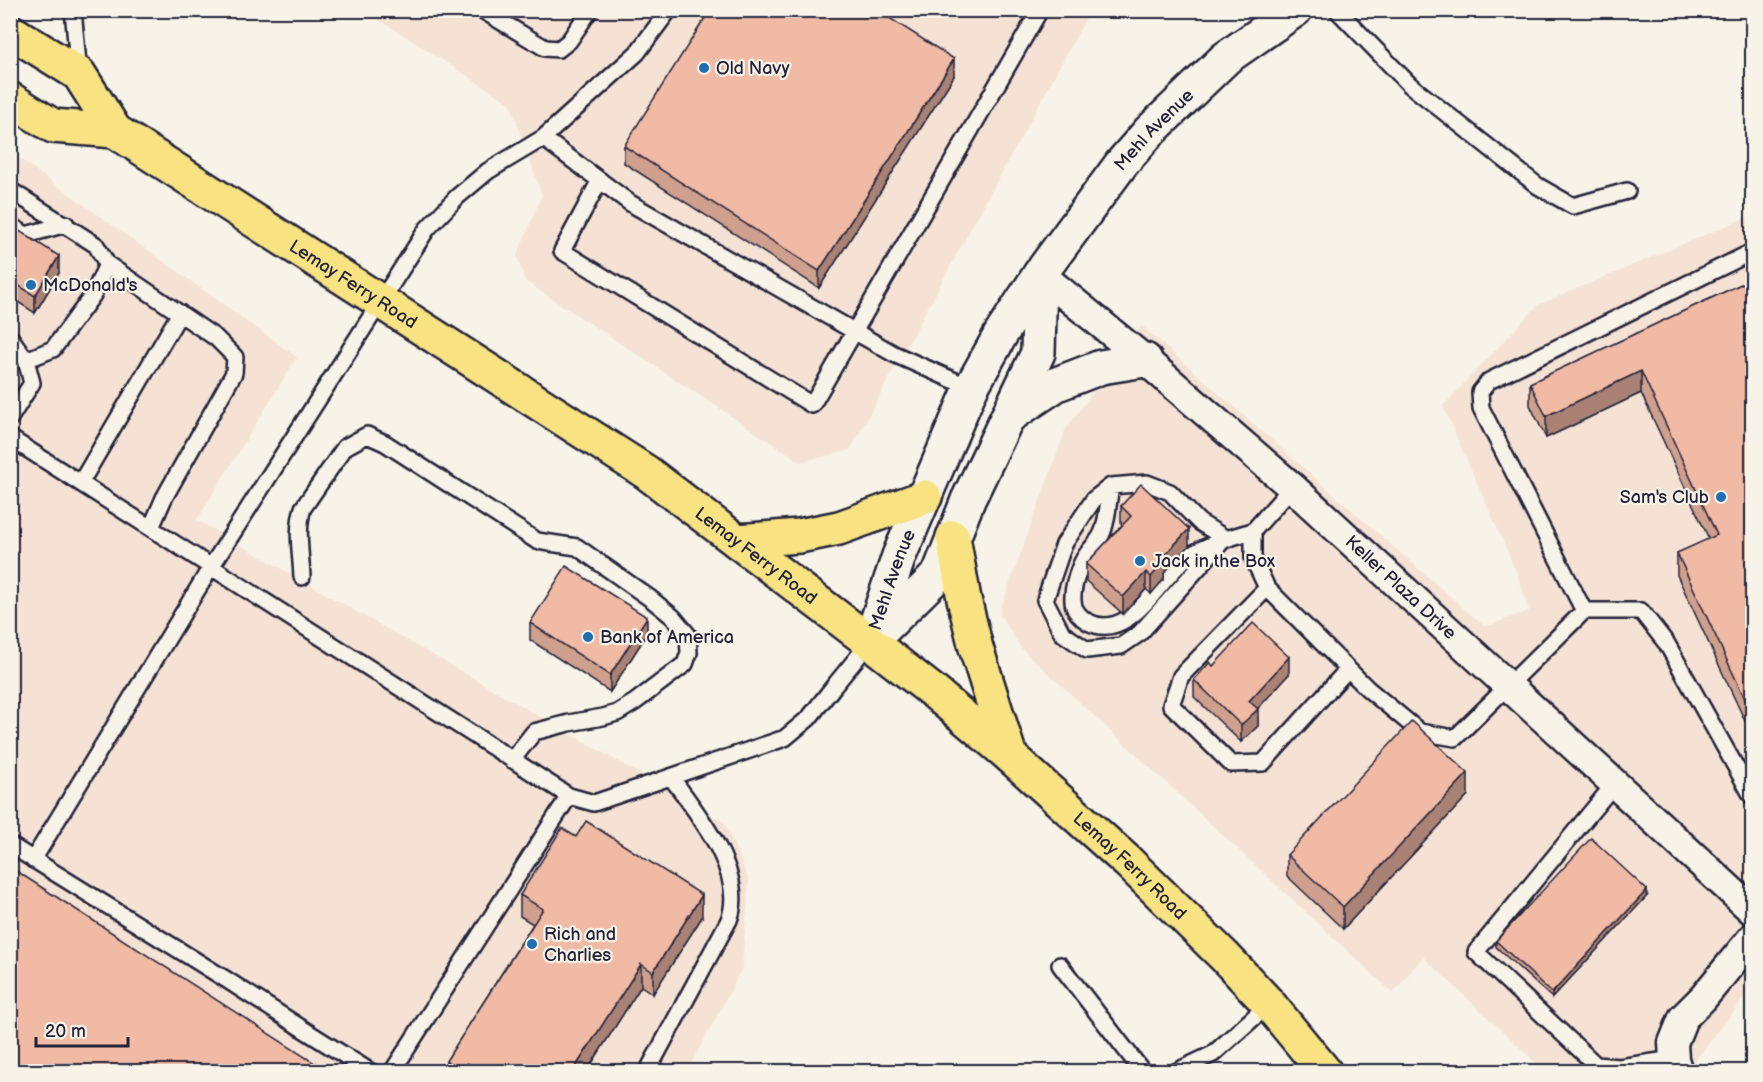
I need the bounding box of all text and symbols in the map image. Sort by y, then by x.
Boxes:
place label: Old Navy [716,58,791,79]
marker: Old Navy [697,61,711,75]
street label: Mehl Avenue [1110,84,1198,175]
street label: Lemay Ferry Road [286,235,421,333]
place label: McDonald's [43,275,138,296]
marker: McDonald's [24,278,38,292]
place label: Sam's Club [1620,487,1709,508]
marker: Sam's Club [1714,490,1728,504]
street label: Lemay Ferry Road [691,503,821,609]
street label: Mehl Avenue [864,526,920,633]
street label: Keller Plaza Drive [1341,531,1461,644]
place label: Jack in the Box [1152,551,1276,572]
marker: Jack in the Box [1133,554,1147,568]
place label: Bank of America [600,627,734,648]
marker: Bank of America [581,630,595,644]
street label: Lemay Ferry Road [1069,807,1191,924]
place label: Rich and Charlies [544,924,616,966]
marker: Rich and Charlies [525,937,539,951]
scale bar [36,1010,128,1048]
text: 20 m [45,1021,86,1042]

